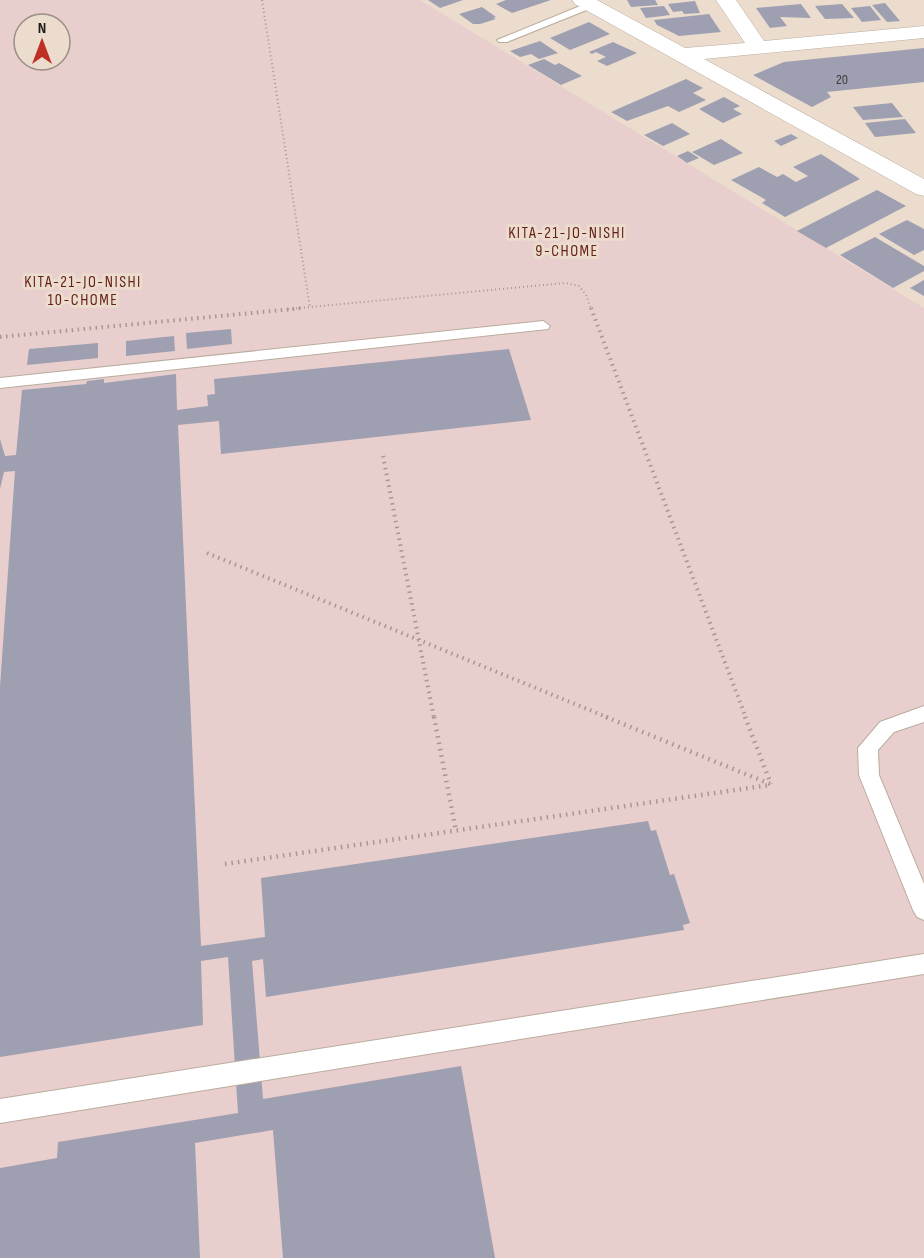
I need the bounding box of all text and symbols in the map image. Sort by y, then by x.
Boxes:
north arrow [12,12,72,72]
text: N [38,19,46,38]
house number: 20 [836,71,848,88]
district label: KITA-21-JO-NISHI 9-CHOME [508,224,626,261]
district label: KITA-21-JO-NISHI 10-CHOME [24,273,142,310]

